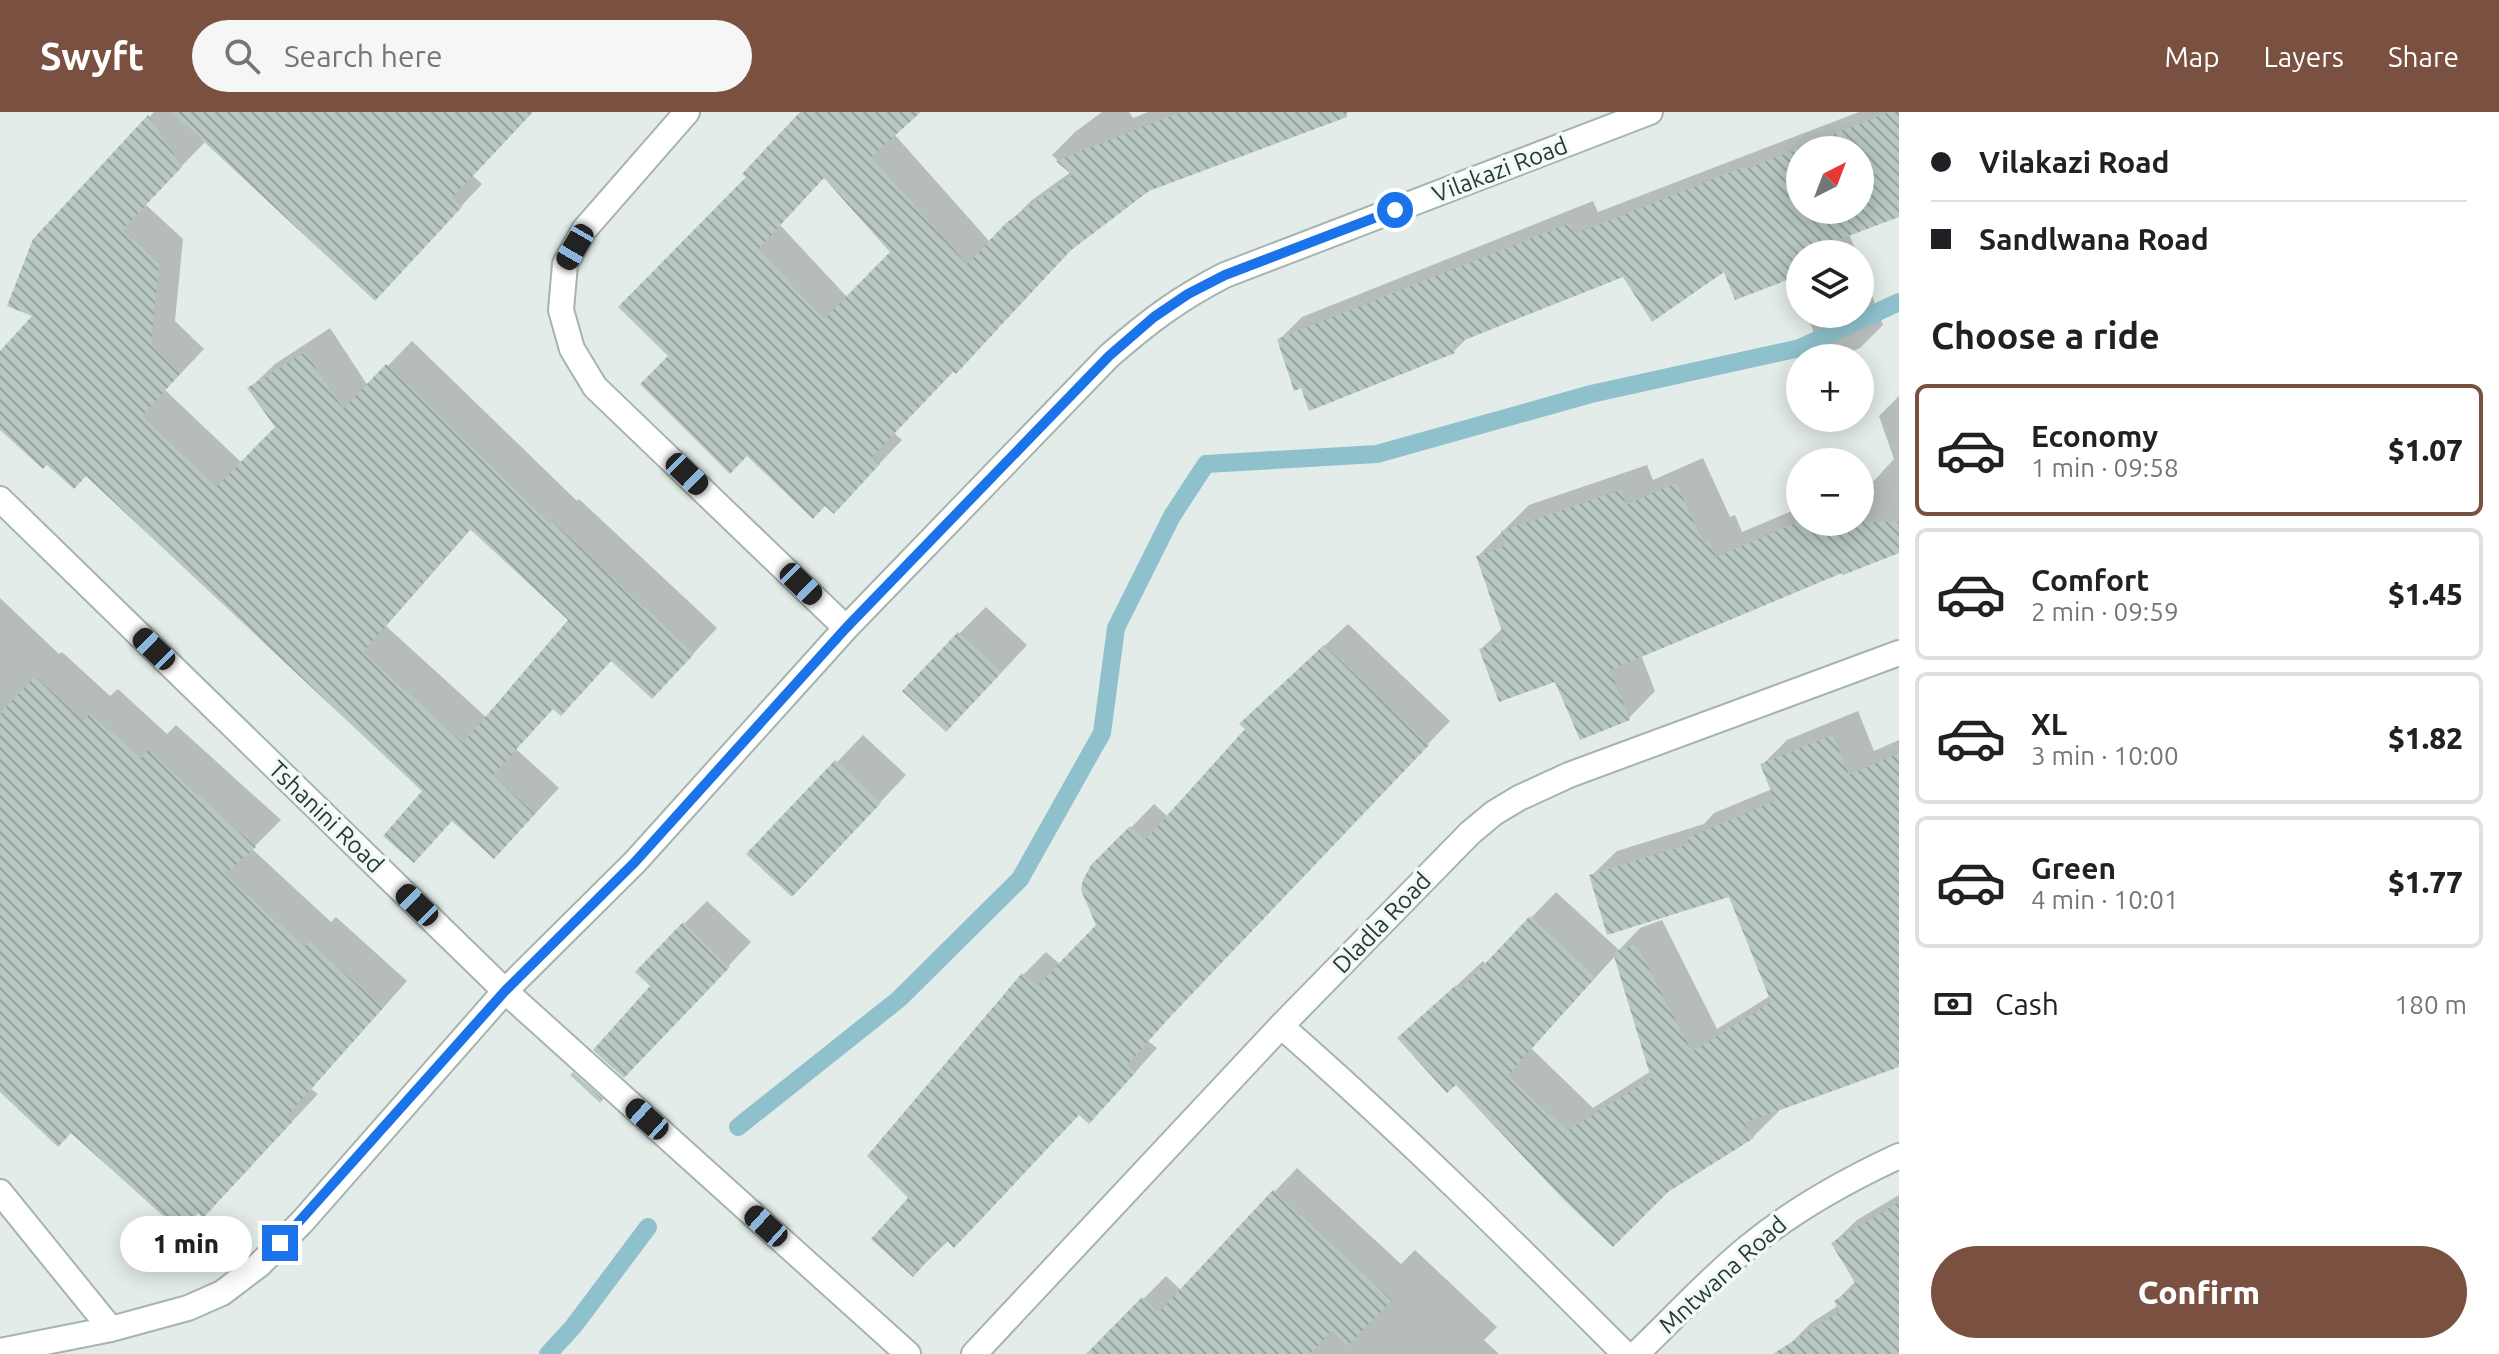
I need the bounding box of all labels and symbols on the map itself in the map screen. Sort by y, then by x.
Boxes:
street label: Vilakazi Road [1428,131,1571,208]
north arrow [1786,136,1874,224]
route start [1377,192,1413,228]
car [553,220,597,274]
car [661,449,713,499]
car [775,559,827,609]
car [128,624,180,674]
street label: Tshanini Road [263,755,389,878]
street label: Dladla Road [1327,867,1436,978]
car [391,880,443,930]
car [621,1094,673,1144]
car [740,1201,792,1251]
street label: Mntwana Road [1654,1210,1792,1339]
callout: 1 min [120,1215,252,1271]
route end [262,1225,298,1261]

